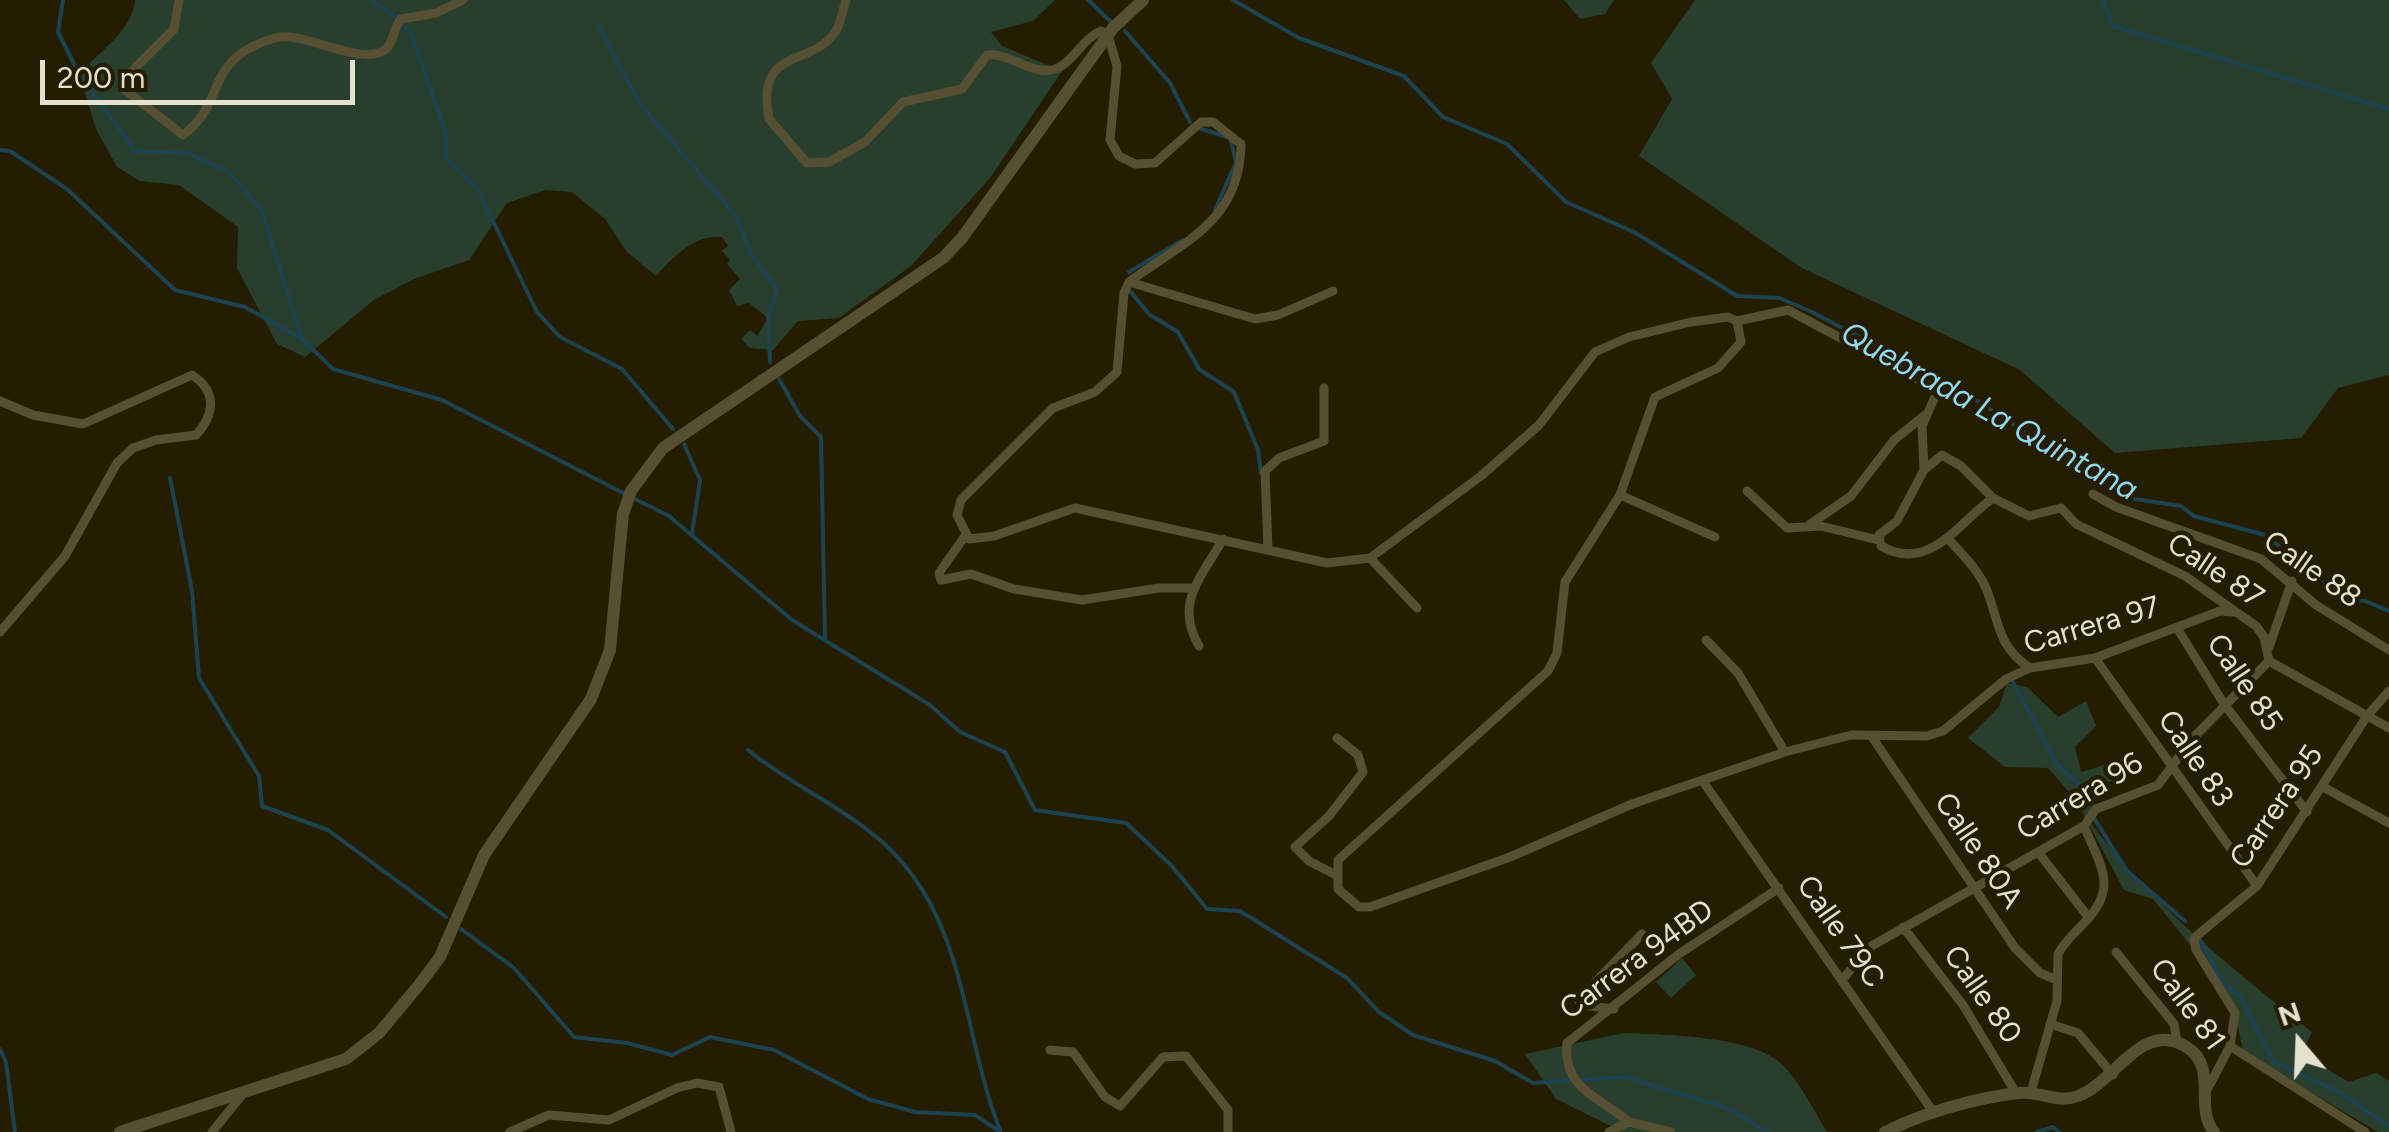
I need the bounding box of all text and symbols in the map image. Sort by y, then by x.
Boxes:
scale bar [45,40,360,102]
text: 200 m [57,59,145,96]
water label: Quebrada La Quintana [1834,314,2144,510]
street label: Calle 88 [2256,523,2368,617]
street label: Calle 87 [2160,526,2270,616]
street label: Carrera 97 [2020,589,2164,663]
street label: Calle 85 [2198,628,2290,738]
street label: Calle 83 [2150,704,2240,814]
street label: Carrera 95 [2223,739,2331,875]
street label: Carrera 96 [2011,745,2149,849]
street label: Calle 80A [1926,786,2030,916]
street label: Calle 79C [1788,869,1892,995]
street label: Carrera 94BD [1553,892,1721,1028]
street label: Calle 80 [1935,939,2029,1051]
street label: Calle 81 [2142,952,2232,1058]
north arrow [2249,992,2349,1092]
text: N [2273,994,2305,1033]

